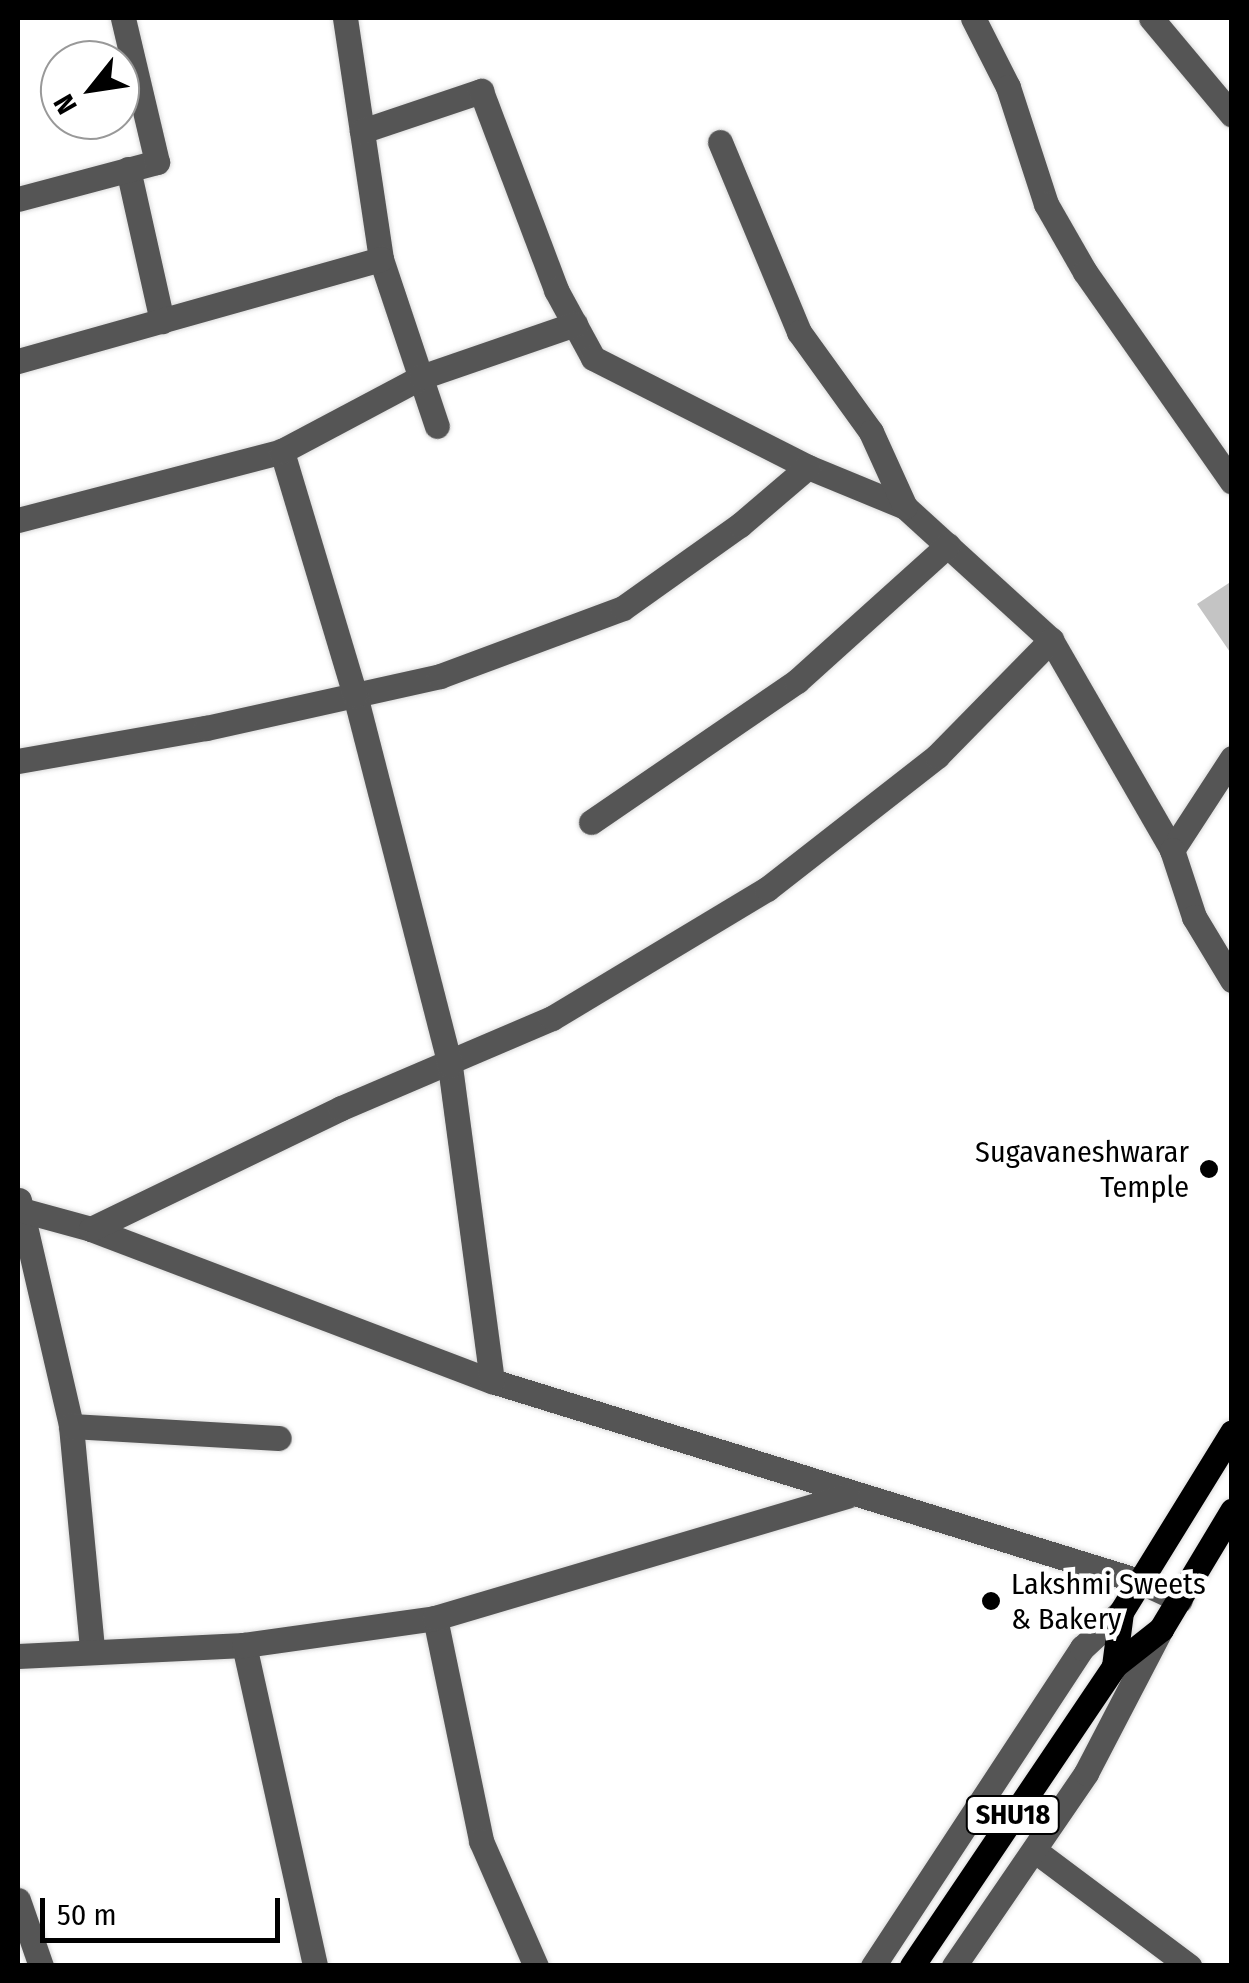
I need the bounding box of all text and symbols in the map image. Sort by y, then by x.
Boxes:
north arrow [40,40,140,140]
text: N [47,89,84,120]
place label: Sugavaneshwarar Temple [975,1134,1189,1204]
marker: Sugavaneshwarar Temple [1198,1158,1220,1180]
place label: Lakshmi Sweets & Bakery [1011,1566,1206,1636]
marker: Lakshmi Sweets & Bakery [980,1590,1002,1612]
road number: SHU18 [966,1792,1060,1838]
scale bar [45,1878,285,1940]
text: 50 m [57,1897,117,1933]

